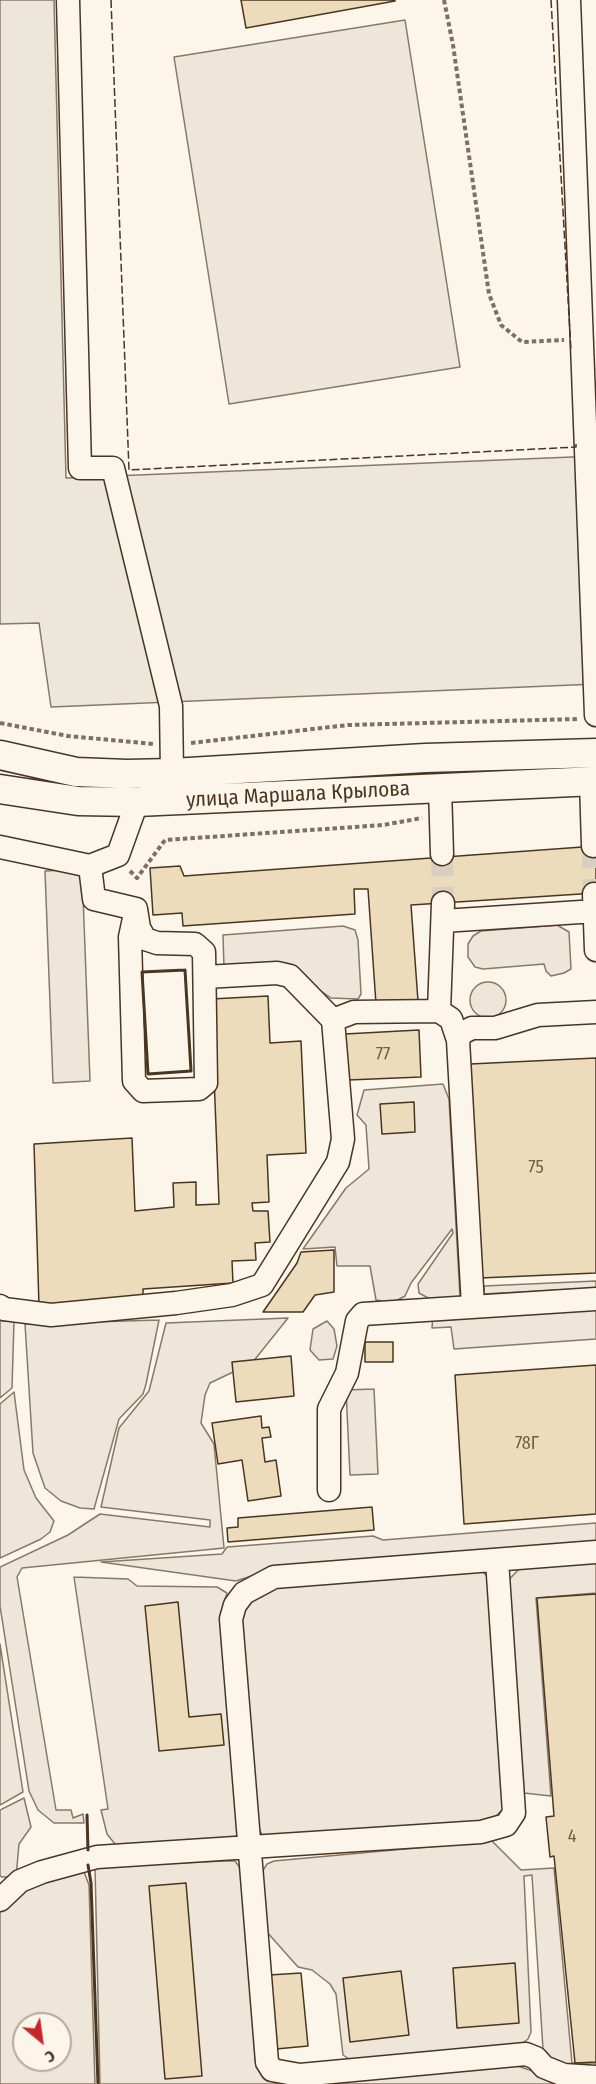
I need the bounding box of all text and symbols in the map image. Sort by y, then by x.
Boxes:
street label: улица Маршала Крылова [185,777,411,813]
house number: 77 [376,1044,390,1066]
house number: 75 [528,1157,544,1179]
house number: 78Г [515,1433,539,1455]
house number: 4 [568,1826,576,1848]
north arrow [12,2012,72,2072]
text: С [42,2046,58,2067]

